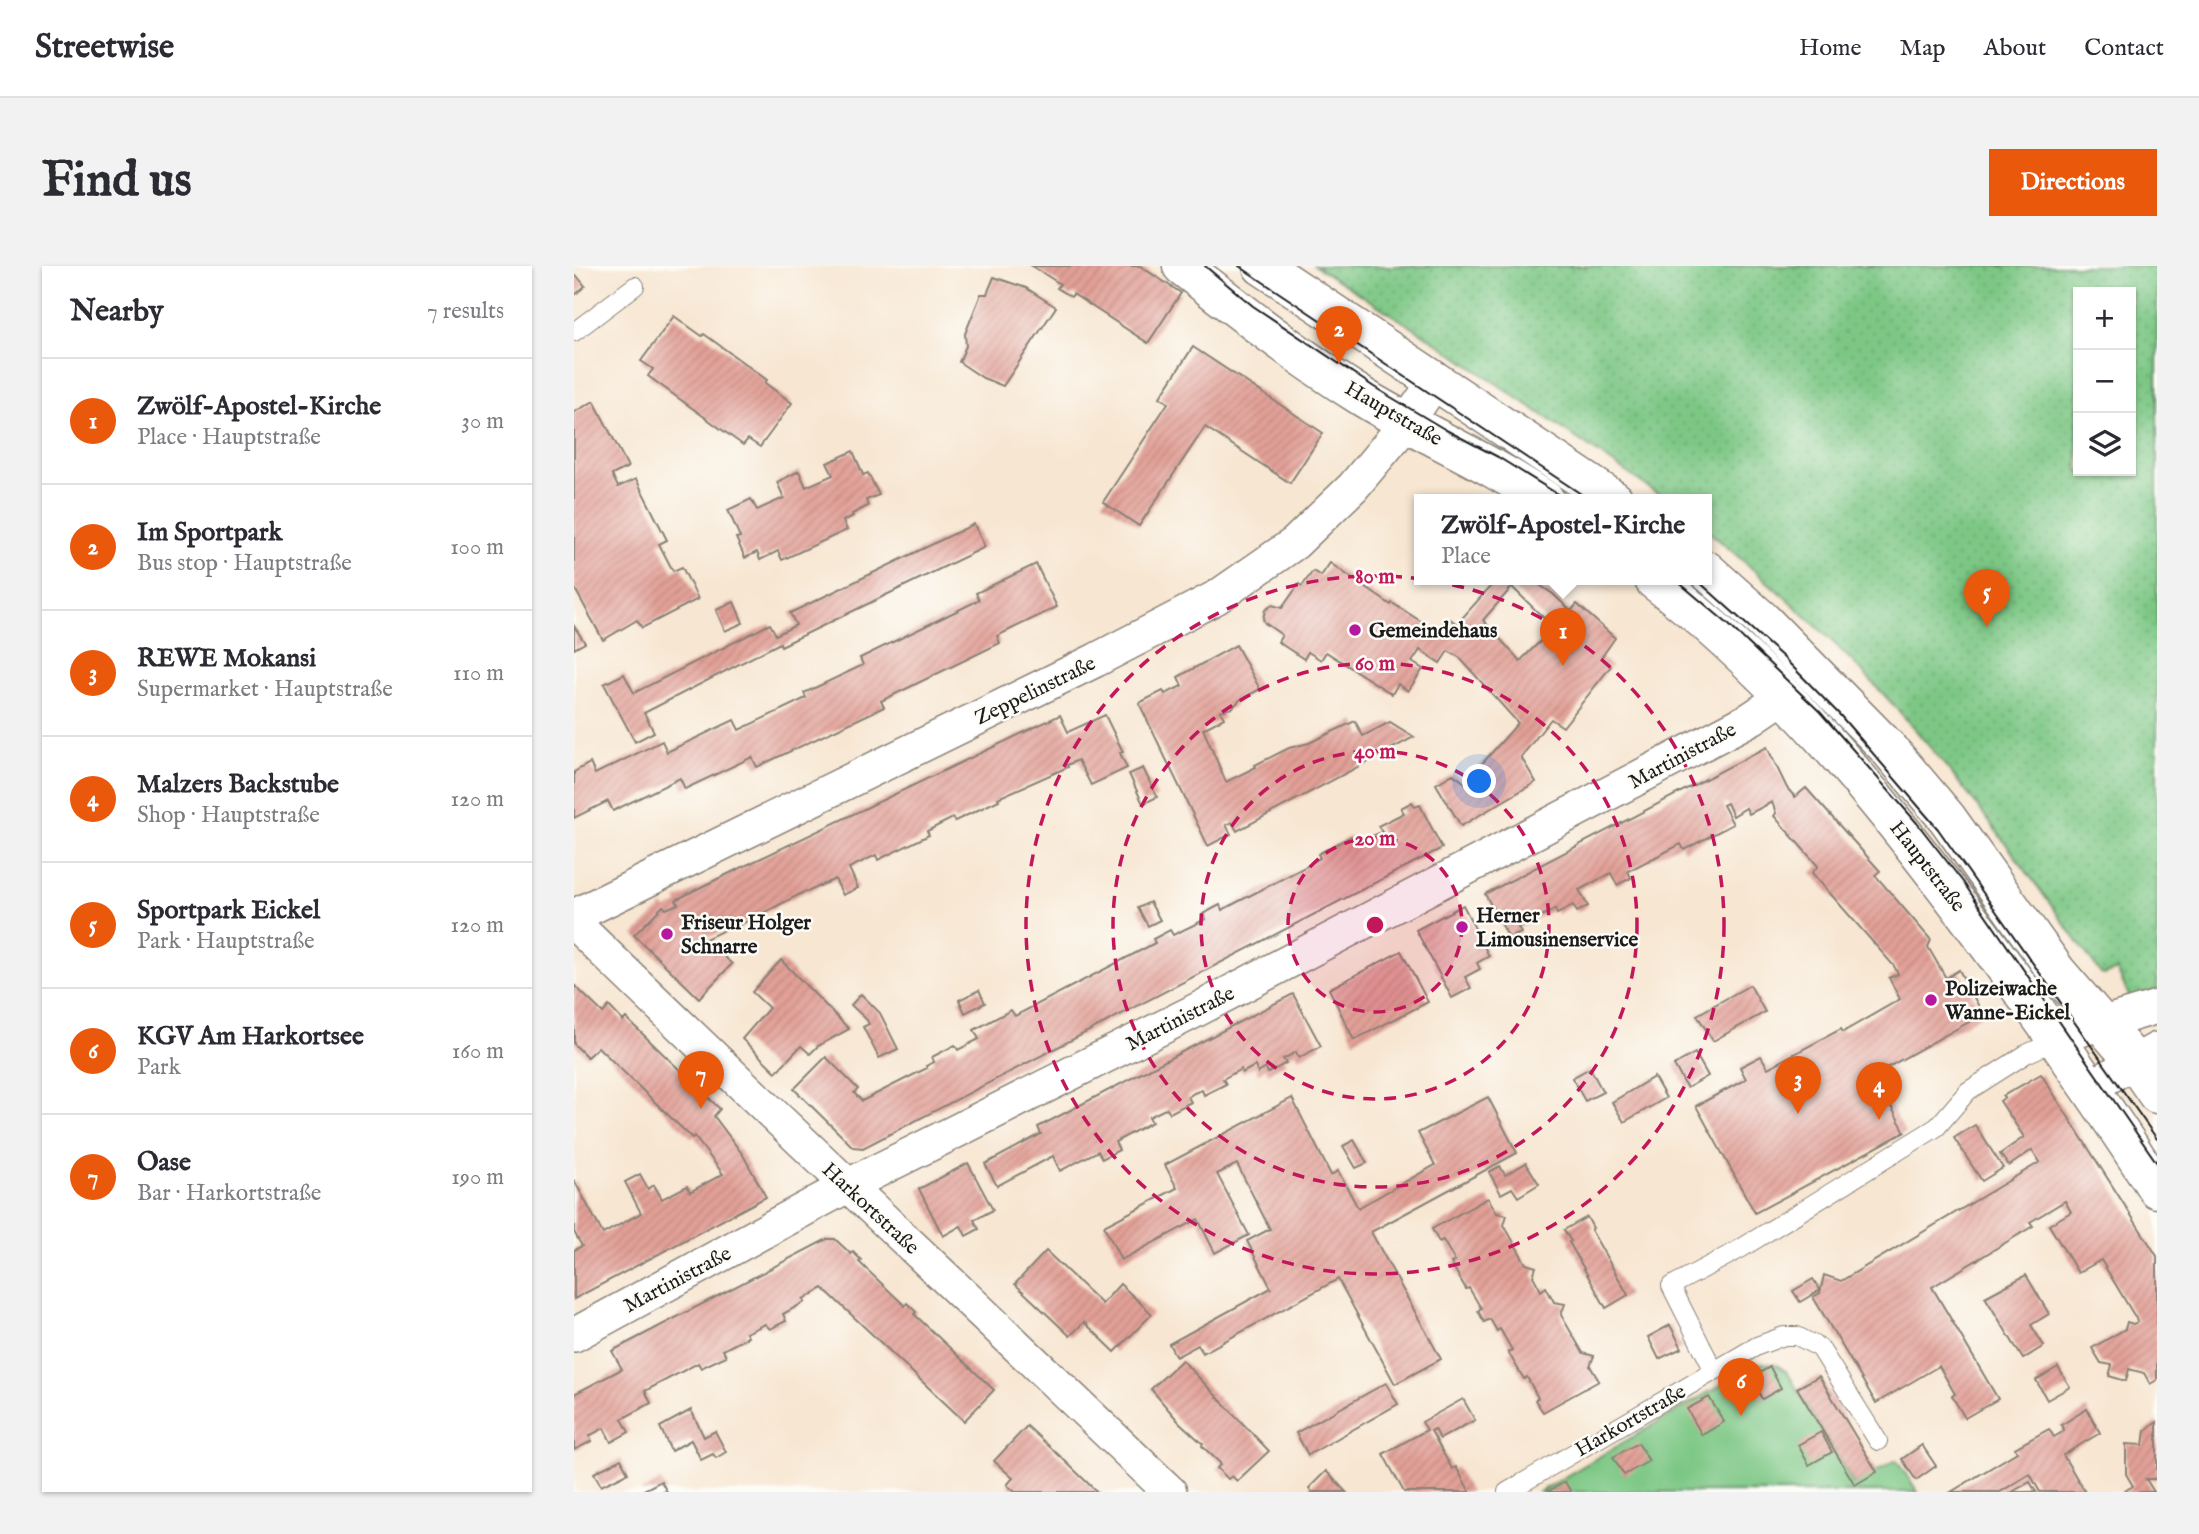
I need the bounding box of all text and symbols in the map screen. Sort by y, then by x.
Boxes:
text: Streetwise [35,27,174,69]
text: Home [1799,33,1862,64]
text: Map [1900,33,1946,64]
text: About [1984,33,2046,64]
text: Contact [2084,33,2164,64]
button: Directions [1989,149,2157,216]
text: Find us [42,151,192,213]
map controls [2073,287,2136,476]
button: + [2073,287,2136,350]
text: Nearby [70,293,163,331]
text: 7 results [427,297,504,326]
pin: 2 [1316,306,1362,364]
button: − [2073,350,2136,413]
street label: Hauptstraße [1340,375,1447,453]
text: Zwölf-Apostel-Kirche [137,390,381,423]
text: 1 [89,407,97,436]
text: 30 m [461,407,504,436]
button: layers [2073,413,2136,476]
text: Place · Hauptstraße [137,423,321,452]
popup [1414,494,1712,585]
text: Zwölf-Apostel-Kirche [1441,509,1685,542]
text: Im Sportpark [137,516,282,549]
text: 2 [88,533,98,562]
text: 100 m [450,533,504,562]
text: Place [1441,542,1491,571]
text: Bus stop · Hauptstraße [137,549,352,578]
text: 80 m [1355,564,1395,591]
pin: 5 [1964,569,2010,627]
pin: 1 [1540,608,1586,666]
place label: Gemeindehaus [1369,618,1497,645]
marker: Gemeindehaus [1347,622,1363,638]
text: REWE Mokansi [137,642,316,675]
street label: Zeppelinstraße [971,650,1101,732]
text: 60 m [1355,651,1396,678]
text: 3 [89,659,97,688]
text: 110 m [453,659,504,688]
text: Supermarket · Hauptstraße [137,675,393,704]
street label: Martinistraße [1624,717,1741,796]
text: 40 m [1354,739,1396,766]
your location [1462,764,1496,798]
text: Malzers Backstube [137,768,339,801]
text: 4 [87,785,99,814]
text: 120 m [451,785,504,814]
text: Shop · Hauptstraße [137,801,320,830]
street label: Hauptstraße [1883,816,1971,918]
text: 20 m [1355,826,1396,853]
text: Sportpark Eickel [137,894,320,927]
place label: Herner Limousinenservice [1476,903,1638,954]
place label: Friseur Holger Schnarre [681,910,811,961]
text: 5 [89,911,97,940]
text: 120 m [451,911,504,940]
centre of rings [1363,913,1387,937]
marker: Herner Limousinenservice [1454,919,1470,935]
marker: Friseur Holger Schnarre [659,926,675,942]
text: Park · Hauptstraße [137,927,315,956]
place label: Polizeiwache Wanne-Eickel [1944,976,2071,1027]
street label: Martinistraße [1122,980,1240,1058]
marker: Polizeiwache Wanne-Eickel [1923,992,1939,1008]
text: KGV Am Harkortsee [137,1020,364,1053]
text: 6 [88,1037,98,1066]
text: 160 m [452,1037,504,1066]
pin: 7 [678,1051,724,1109]
text: Park [137,1053,181,1082]
pin: 3 [1775,1056,1821,1114]
pin: 4 [1856,1062,1902,1120]
text: Oase [137,1146,191,1179]
street label: Harkortstraße [815,1157,925,1261]
text: 7 [88,1163,98,1192]
text: 190 m [451,1163,504,1192]
text: Bar · Harkortstraße [137,1179,321,1208]
street label: Martinistraße [619,1241,736,1320]
pin: 6 [1718,1358,1764,1416]
street label: Harkortstraße [1570,1378,1691,1464]

